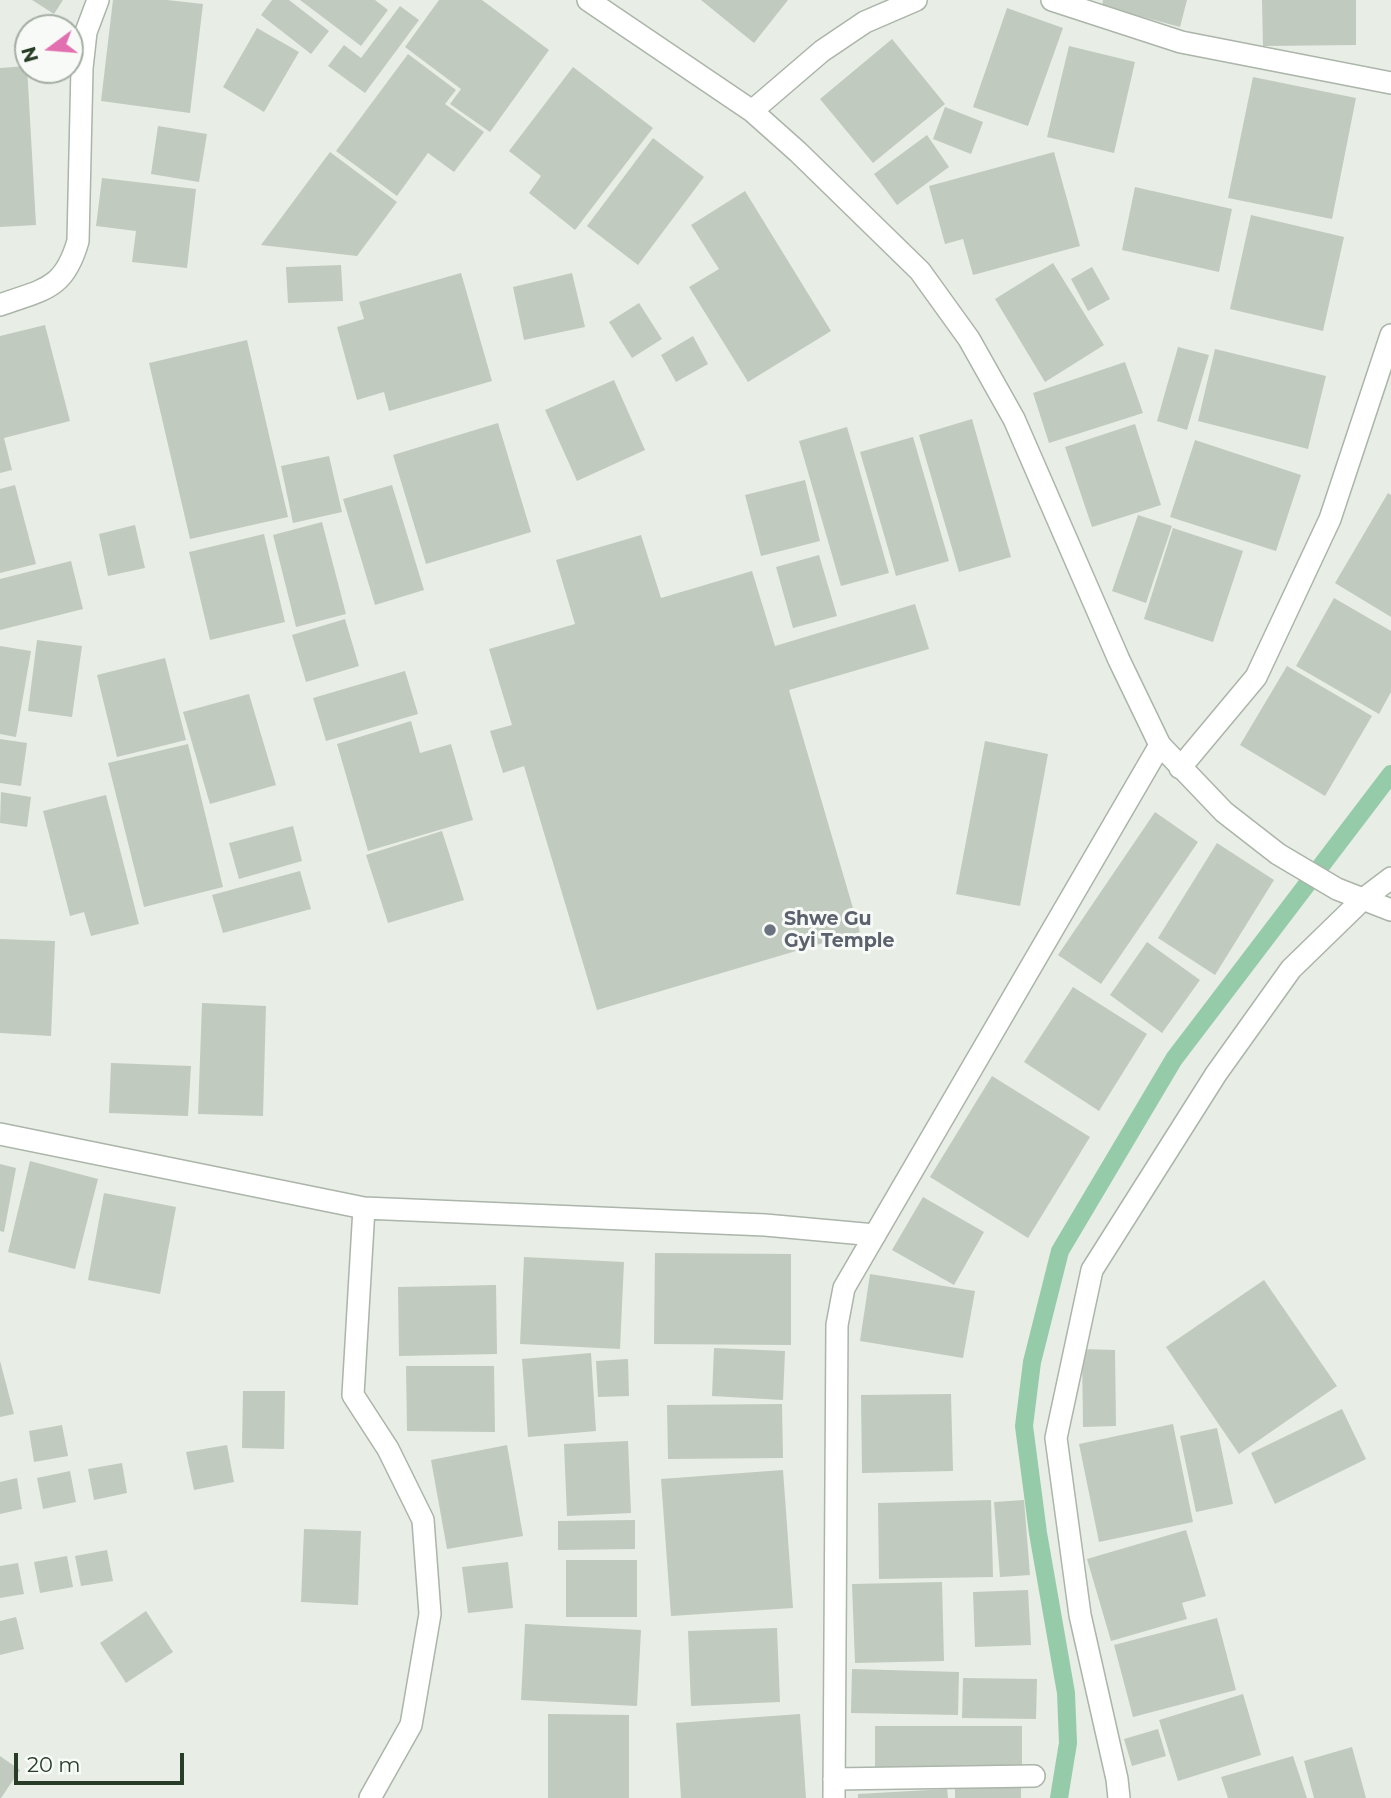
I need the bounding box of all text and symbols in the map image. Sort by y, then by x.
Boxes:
north arrow [14,14,84,84]
text: N [17,44,43,65]
place label: Shwe Gu Gyi Temple [784,908,895,952]
marker: Shwe Gu Gyi Temple [762,922,778,938]
scale bar [18,1738,187,1782]
text: 20 m [27,1752,81,1777]

